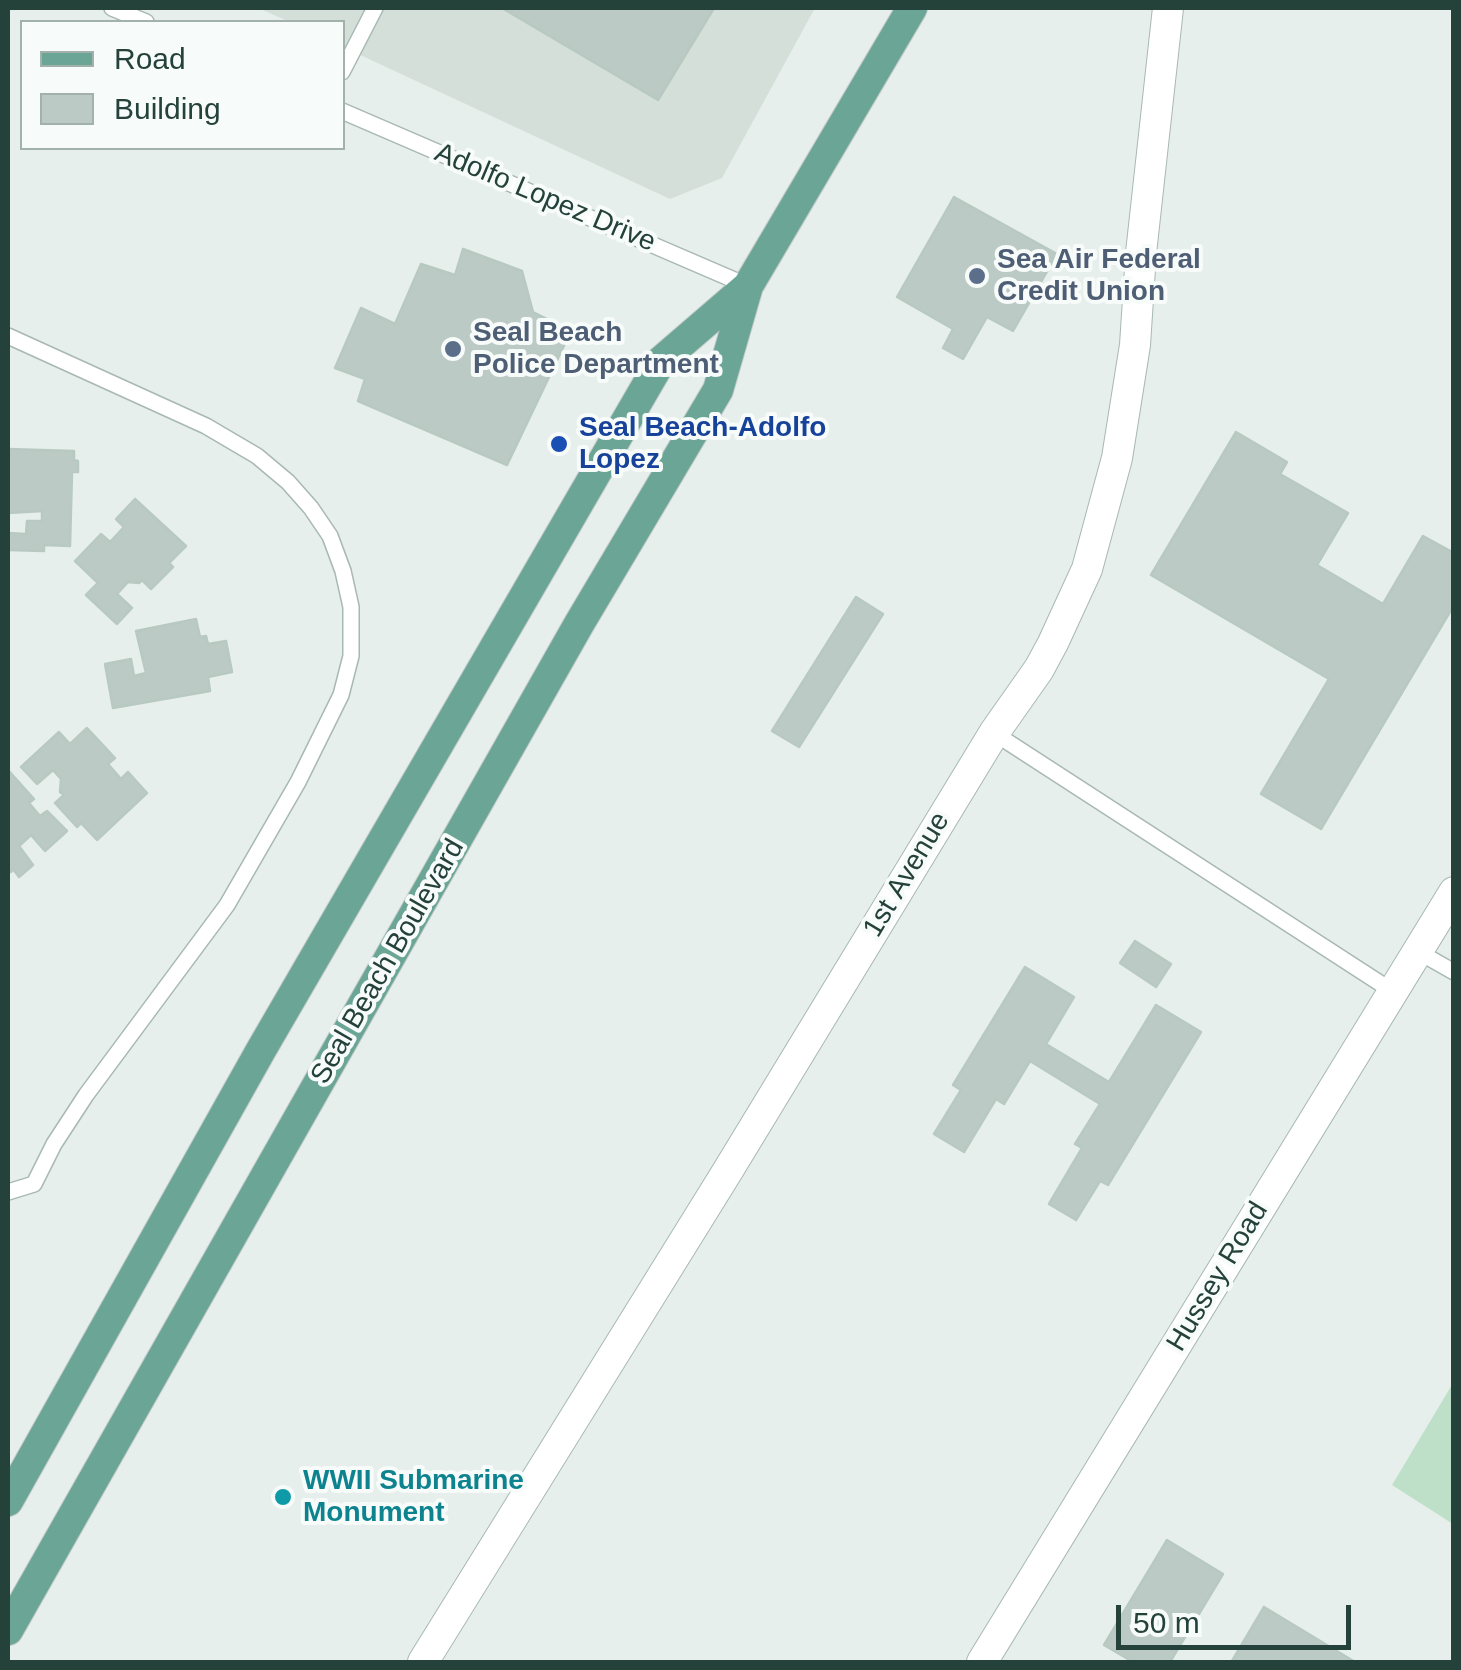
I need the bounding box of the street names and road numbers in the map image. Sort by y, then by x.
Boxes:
street label: Adolfo Lopez Drive [430,136,660,260]
street label: 1st Avenue [857,807,957,943]
street label: Seal Beach Boulevard [304,834,472,1090]
street label: Hussey Road [1160,1196,1276,1358]

